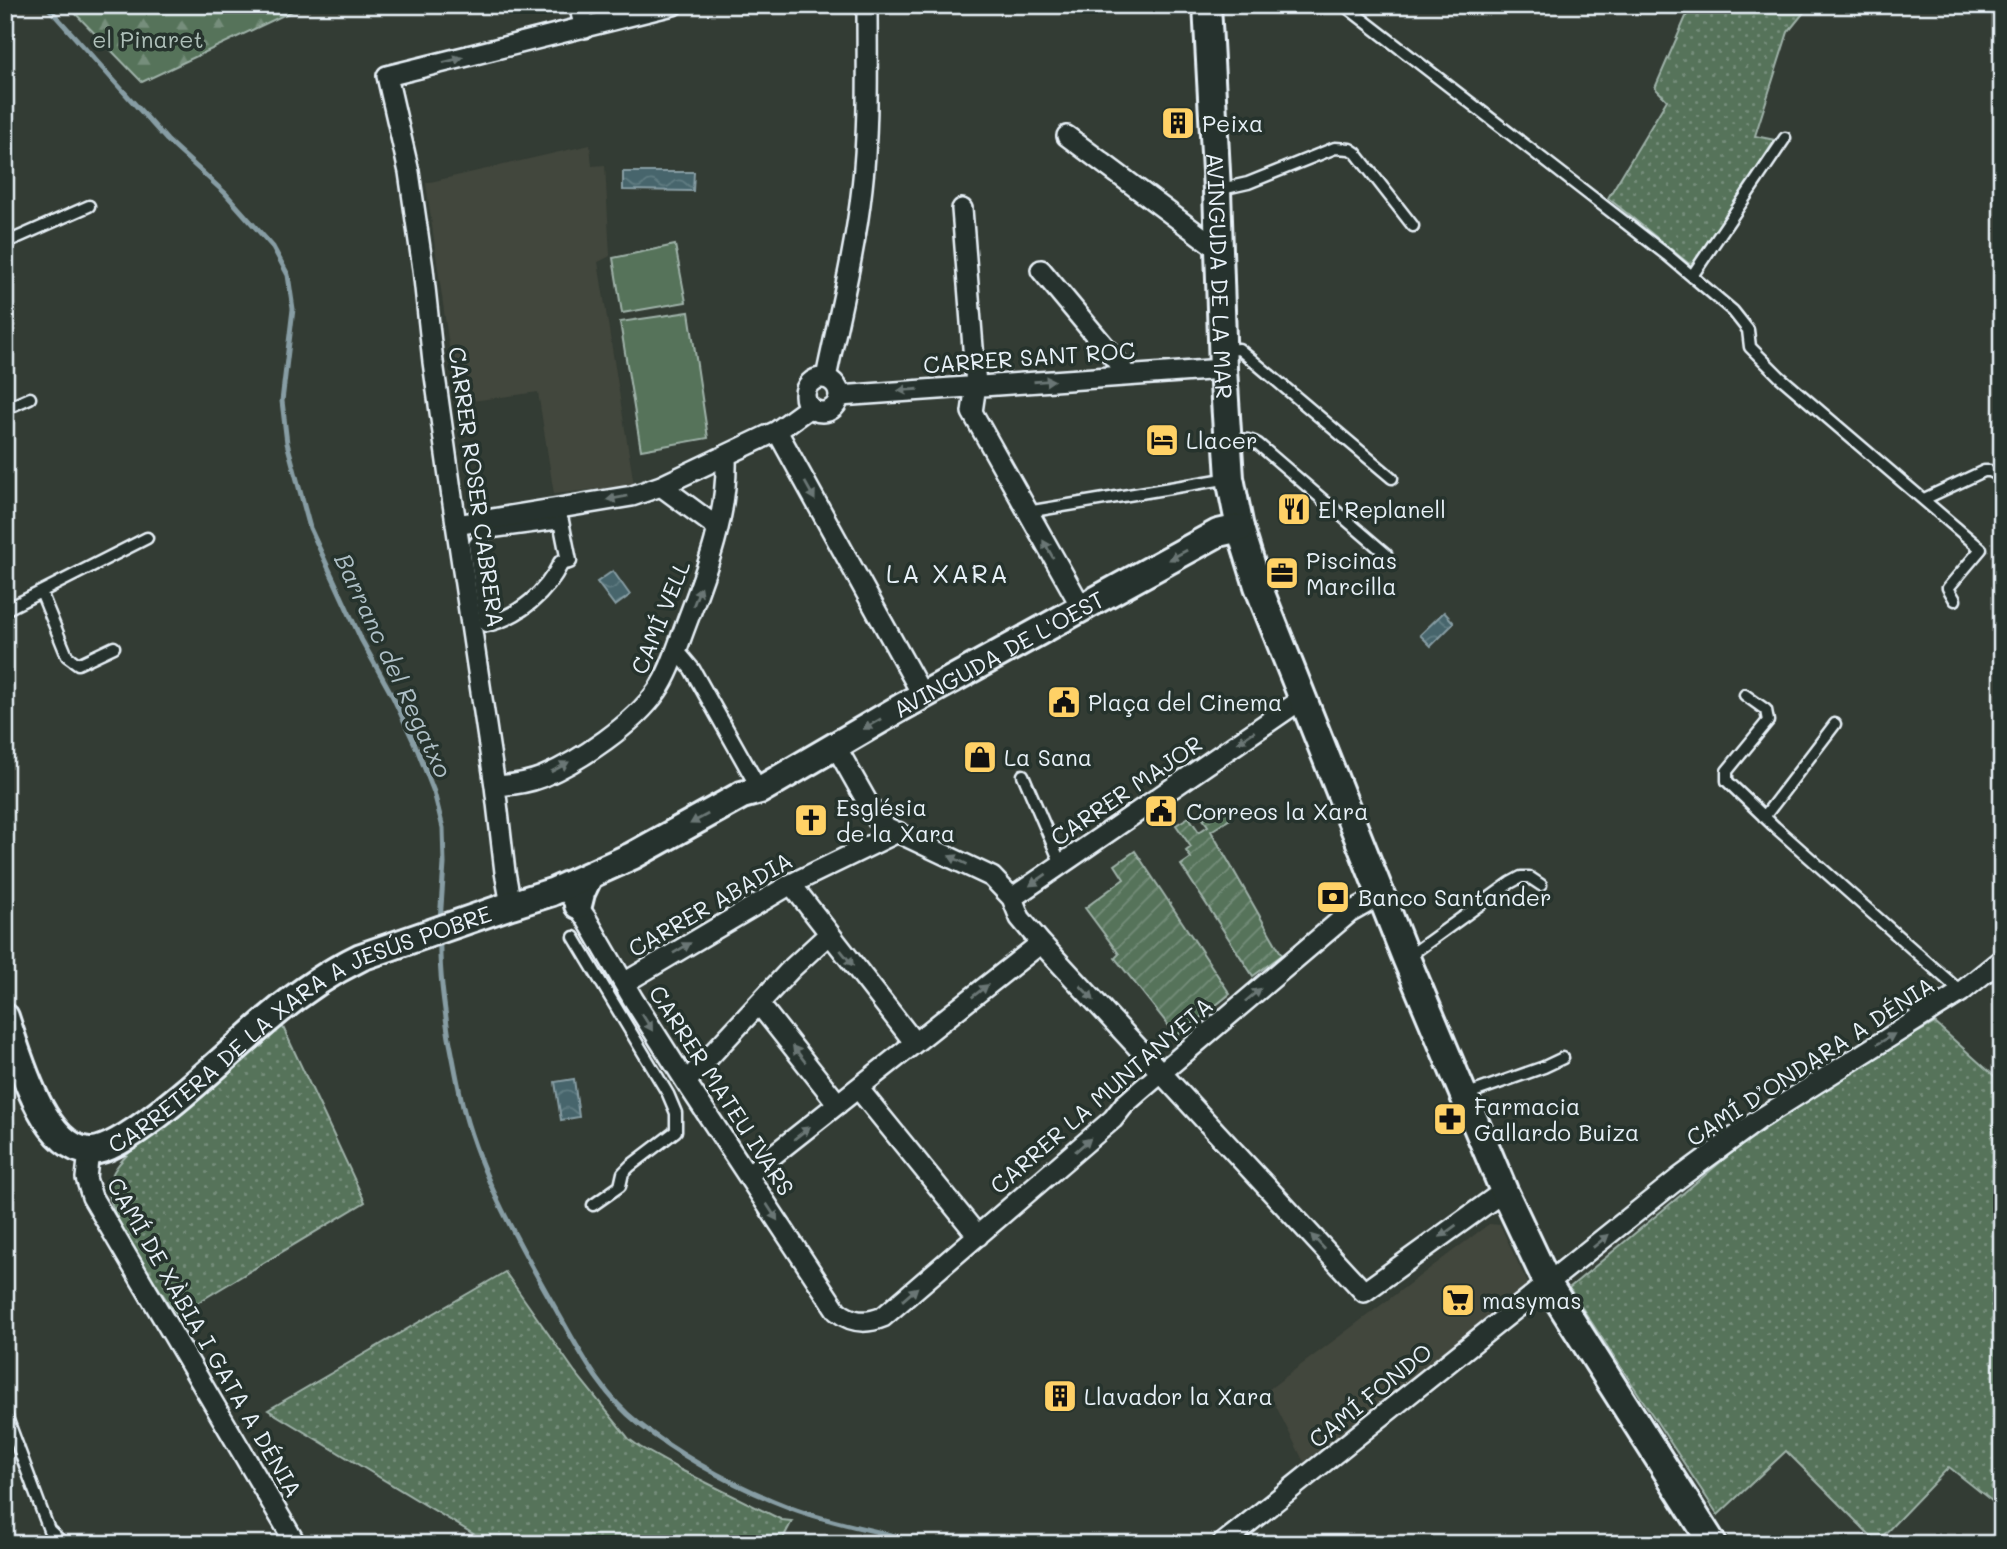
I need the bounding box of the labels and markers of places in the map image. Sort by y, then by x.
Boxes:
building icon: Peixa [1159,104,1197,142]
place label: Peixa [1202,108,1263,138]
hotel icon: Llacer [1143,421,1181,459]
place label: Llacer [1186,425,1258,455]
restaurant icon: El Replanell [1275,490,1313,528]
place label: El Replanell [1318,494,1446,524]
place label: Piscinas Marcilla [1306,545,1397,601]
office icon: Piscinas Marcilla [1263,554,1301,592]
public building icon: Plaça del Cinema [1045,683,1083,721]
place label: Plaça del Cinema [1088,687,1282,717]
shop icon: La Sana [961,738,999,776]
place label: La Sana [1004,742,1092,772]
place label: Església de la Xara [836,792,955,848]
public building icon: Correos la Xara [1142,792,1180,830]
place label: Correos la Xara [1186,796,1369,826]
church icon: Església de la Xara [792,801,830,839]
bank icon: Banco Santander [1314,878,1352,916]
place label: Banco Santander [1358,882,1551,912]
place label: Farmacia Gallardo Buiza [1474,1091,1639,1147]
pharmacy icon: Farmacia Gallardo Buiza [1431,1100,1469,1138]
supermarket icon: masymas [1439,1281,1477,1319]
place label: masymas [1482,1285,1582,1315]
building icon: Llavador la Xara [1041,1377,1079,1415]
place label: Llavador la Xara [1084,1381,1273,1411]

